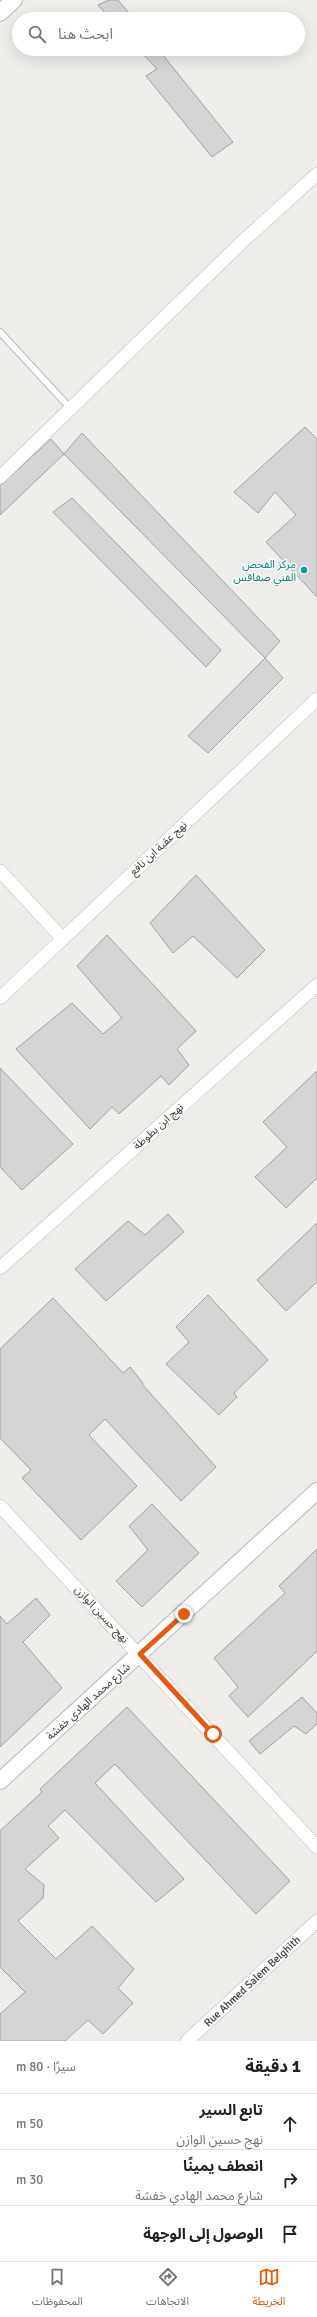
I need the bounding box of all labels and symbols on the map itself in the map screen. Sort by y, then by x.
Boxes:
place label: مركز الفحص الفني صفاقس [233,558,296,587]
marker: مركز الفحص الفني صفاقس [299,565,309,575]
street label: نهج عقبة ابن نافع [127,819,190,879]
street label: نهج ابن بطوطة [131,1100,187,1153]
street label: نهج حسين الوازن [71,1583,131,1646]
route end [175,1605,193,1623]
street label: شارع محمد الهادي خفشة [44,1660,135,1744]
route start [204,1725,222,1743]
street label: Rue Ahmed Salem Belghith [202,1933,303,2029]

